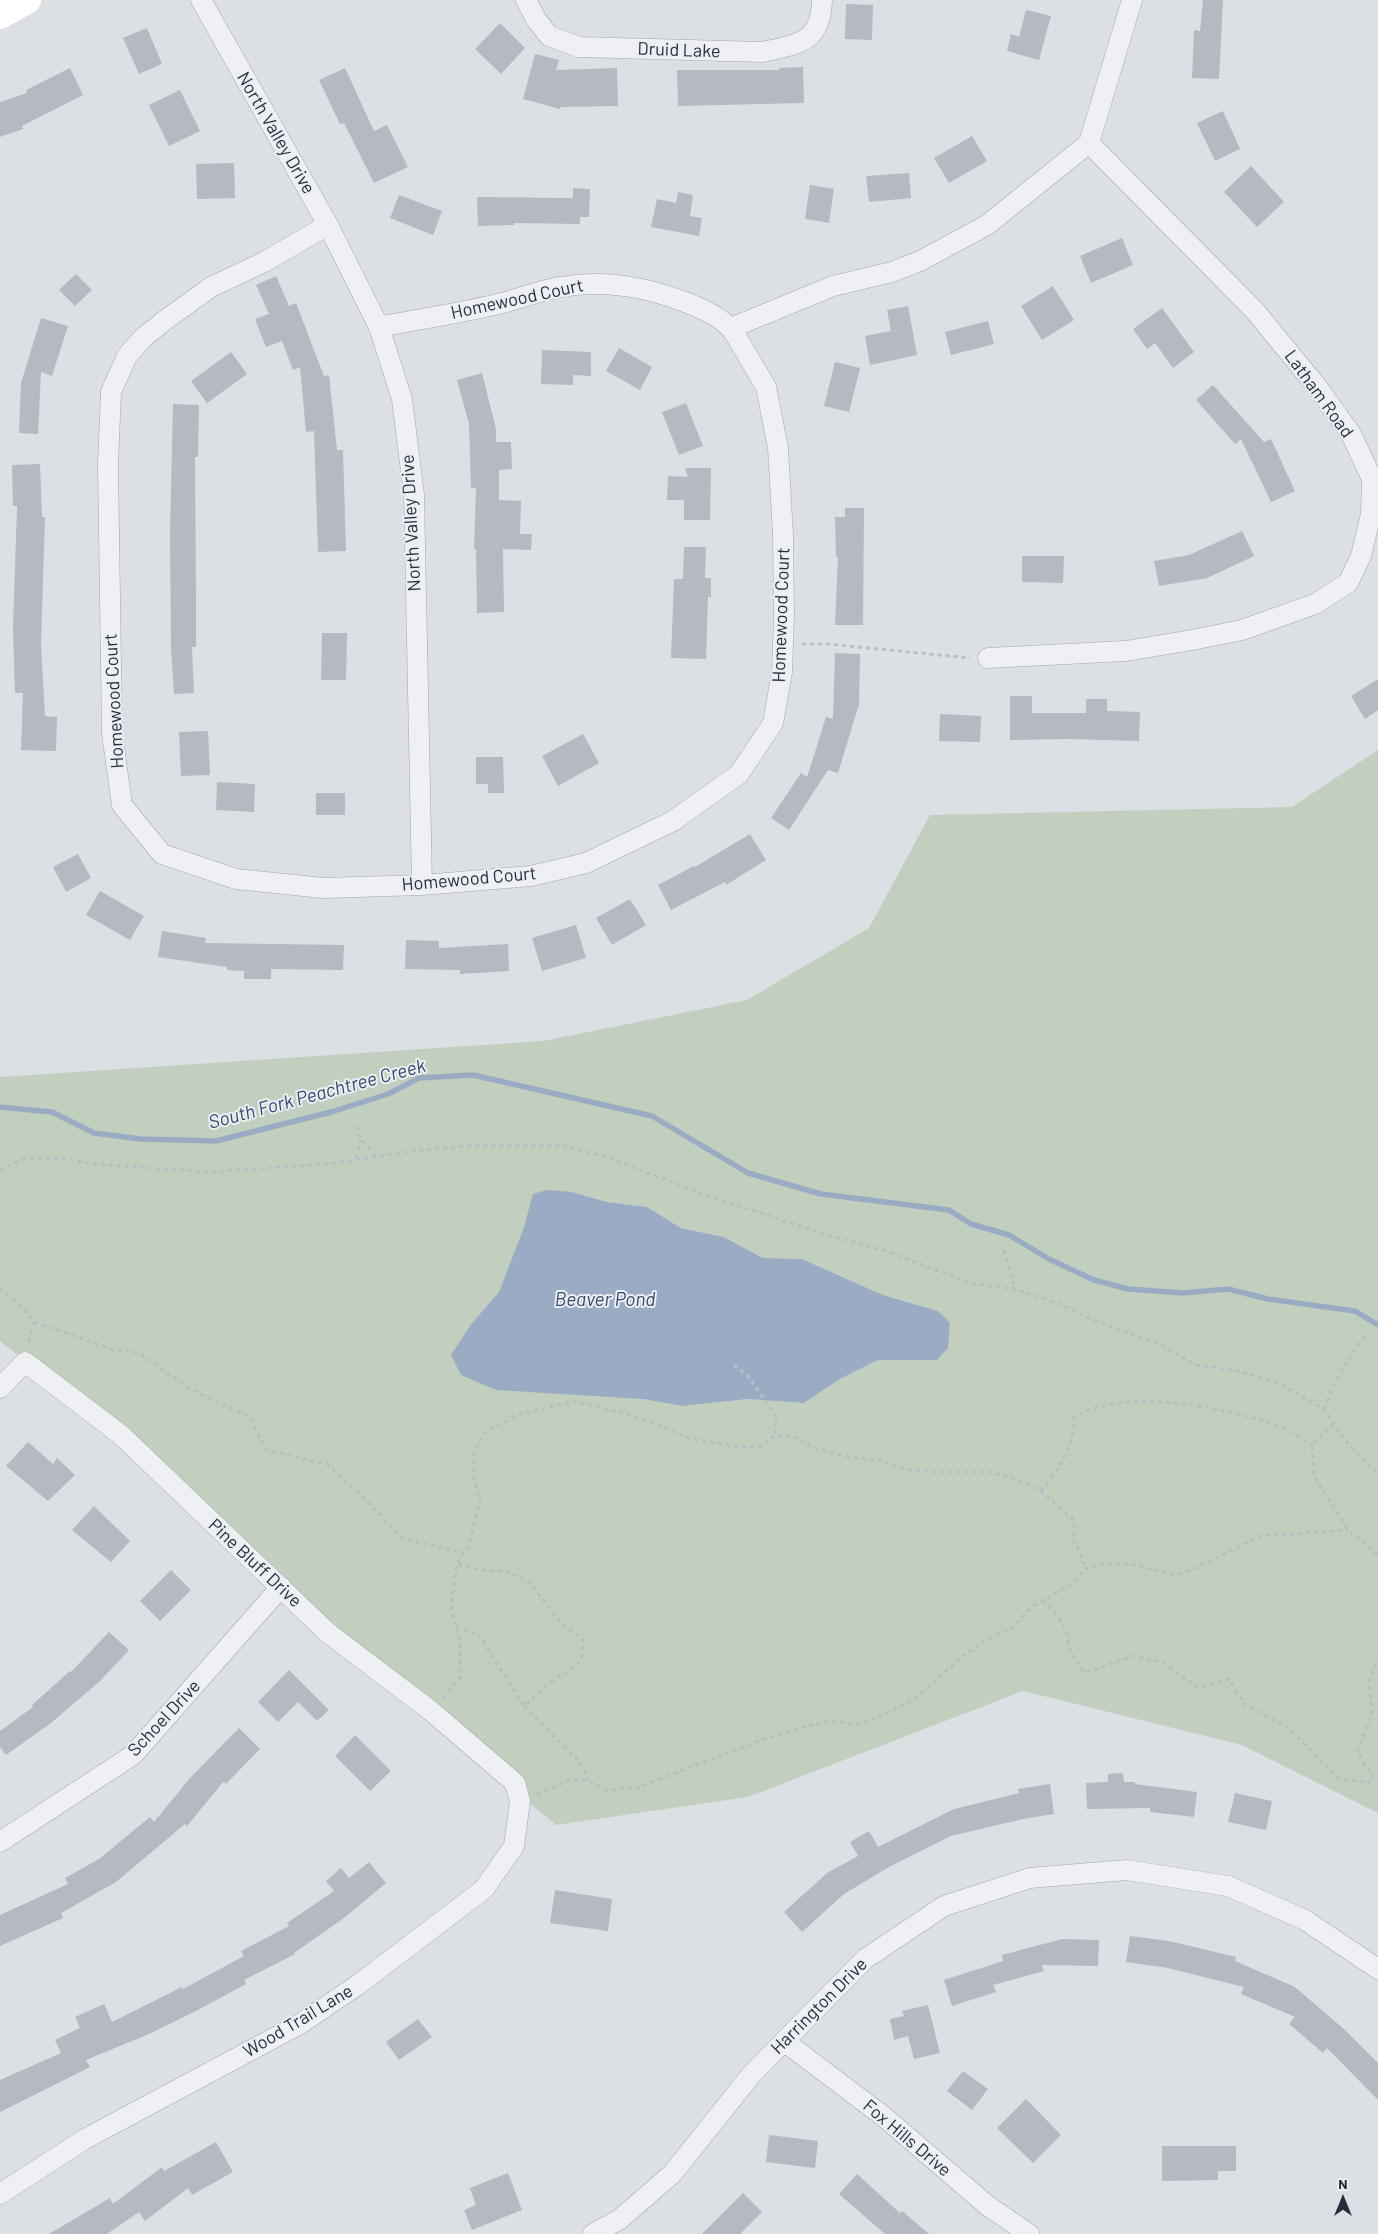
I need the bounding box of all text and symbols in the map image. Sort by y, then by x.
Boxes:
street label: Druid Lake [637,38,721,62]
street label: North Valley Drive [232,68,320,198]
street label: Homewood Court [449,274,585,324]
street label: Latham Road [1280,346,1358,442]
street label: North Valley Drive [397,454,425,592]
street label: Homewood Court [768,547,794,683]
street label: Homewood Court [100,633,128,769]
street label: Homewood Court [401,862,537,896]
water label: South Fork Peachtree Creek [206,1054,428,1134]
water label: Beaver Pond [555,1289,655,1311]
street label: Pine Bluff Drive [204,1514,306,1612]
street label: Schoel Drive [123,1675,205,1761]
street label: Harrington Drive [766,1953,872,2059]
street label: Wood Trail Lane [239,1980,357,2062]
street label: Fox Hills Drive [859,2095,955,2181]
north arrow [1318,2174,1368,2224]
text: N [1338,2175,1348,2192]

